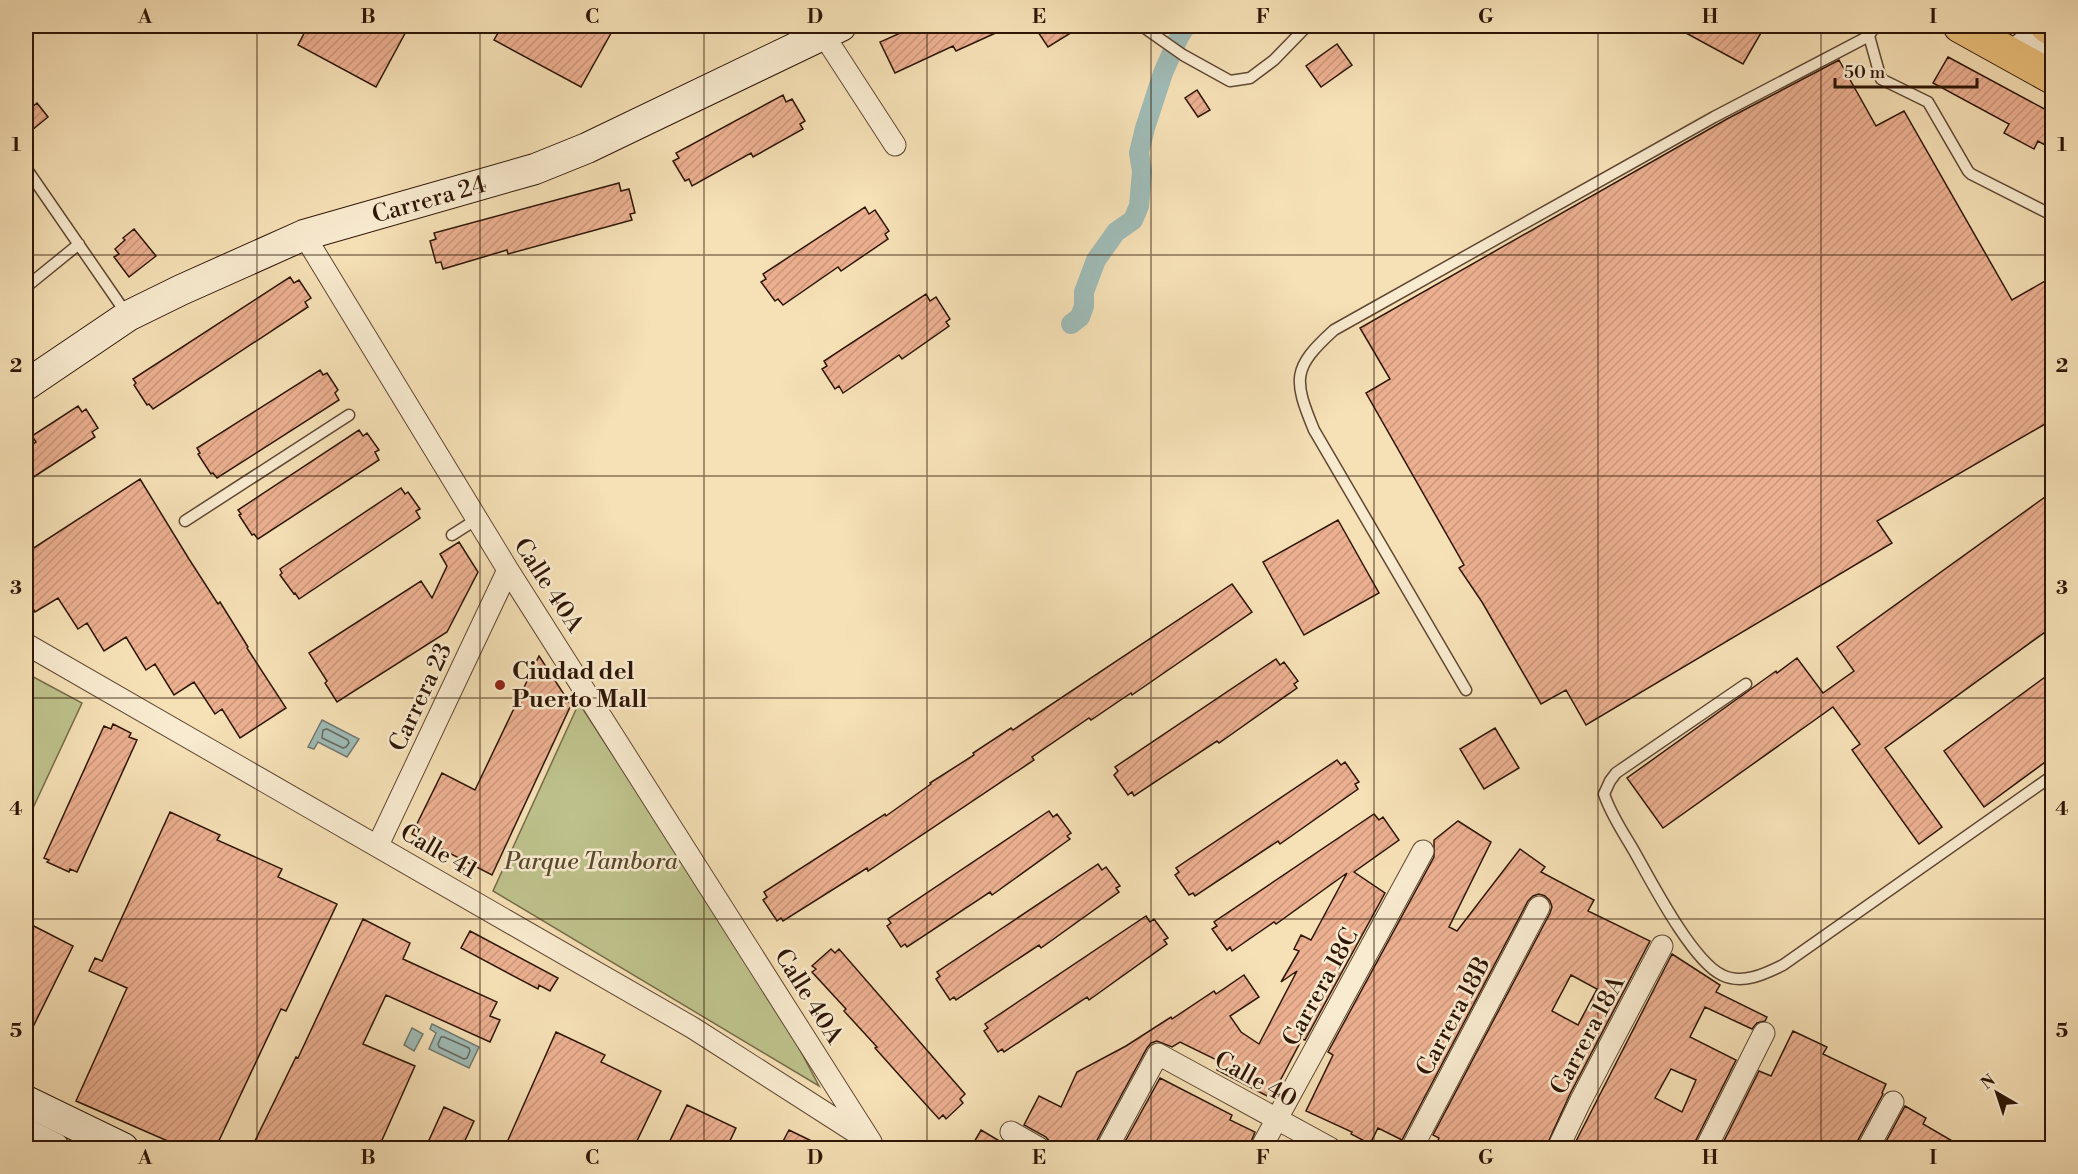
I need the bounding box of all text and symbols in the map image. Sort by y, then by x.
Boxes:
text: A [137,5,153,30]
text: B [360,5,376,30]
text: C [585,5,599,30]
text: D [807,5,823,30]
text: E [1032,5,1046,30]
text: F [1256,5,1270,30]
text: G [1478,5,1494,30]
text: H [1702,5,1719,30]
text: I [1929,5,1937,30]
scale bar [1835,51,1978,89]
text: 50 m [1844,61,1886,84]
text: 1 [11,133,21,158]
text: 1 [2057,133,2067,158]
street label: Carrera 24 [369,170,490,231]
text: 2 [10,354,22,379]
text: 2 [2056,354,2068,379]
street label: Calle 40A [507,533,590,639]
text: 3 [10,576,22,601]
text: 3 [2056,576,2068,601]
street label: Carrera 23 [383,638,459,756]
place label: Ciudad del Puerto Mall [512,657,647,715]
marker: Ciudad del Puerto Mall [493,678,507,692]
text: 4 [9,797,23,822]
text: 4 [2055,797,2069,822]
street label: Calle 41 [394,818,483,886]
park label: Parque Tambora [503,847,679,877]
street label: Carrera 18C [1276,923,1366,1052]
street label: Calle 40A [767,943,849,1050]
street label: Carrera 18B [1410,952,1498,1081]
street label: Carrera 18A [1544,970,1632,1100]
text: 5 [10,1019,22,1044]
text: 5 [2056,1019,2068,1044]
street label: Calle 40 [1209,1045,1302,1115]
north arrow [1967,1063,2027,1123]
text: N [1977,1070,2000,1094]
text: A [137,1146,153,1171]
text: B [360,1146,376,1171]
text: C [585,1146,599,1171]
text: D [807,1146,823,1171]
text: E [1032,1146,1046,1171]
text: F [1256,1146,1270,1171]
text: G [1478,1146,1494,1171]
text: H [1702,1146,1719,1171]
text: I [1929,1146,1937,1171]

